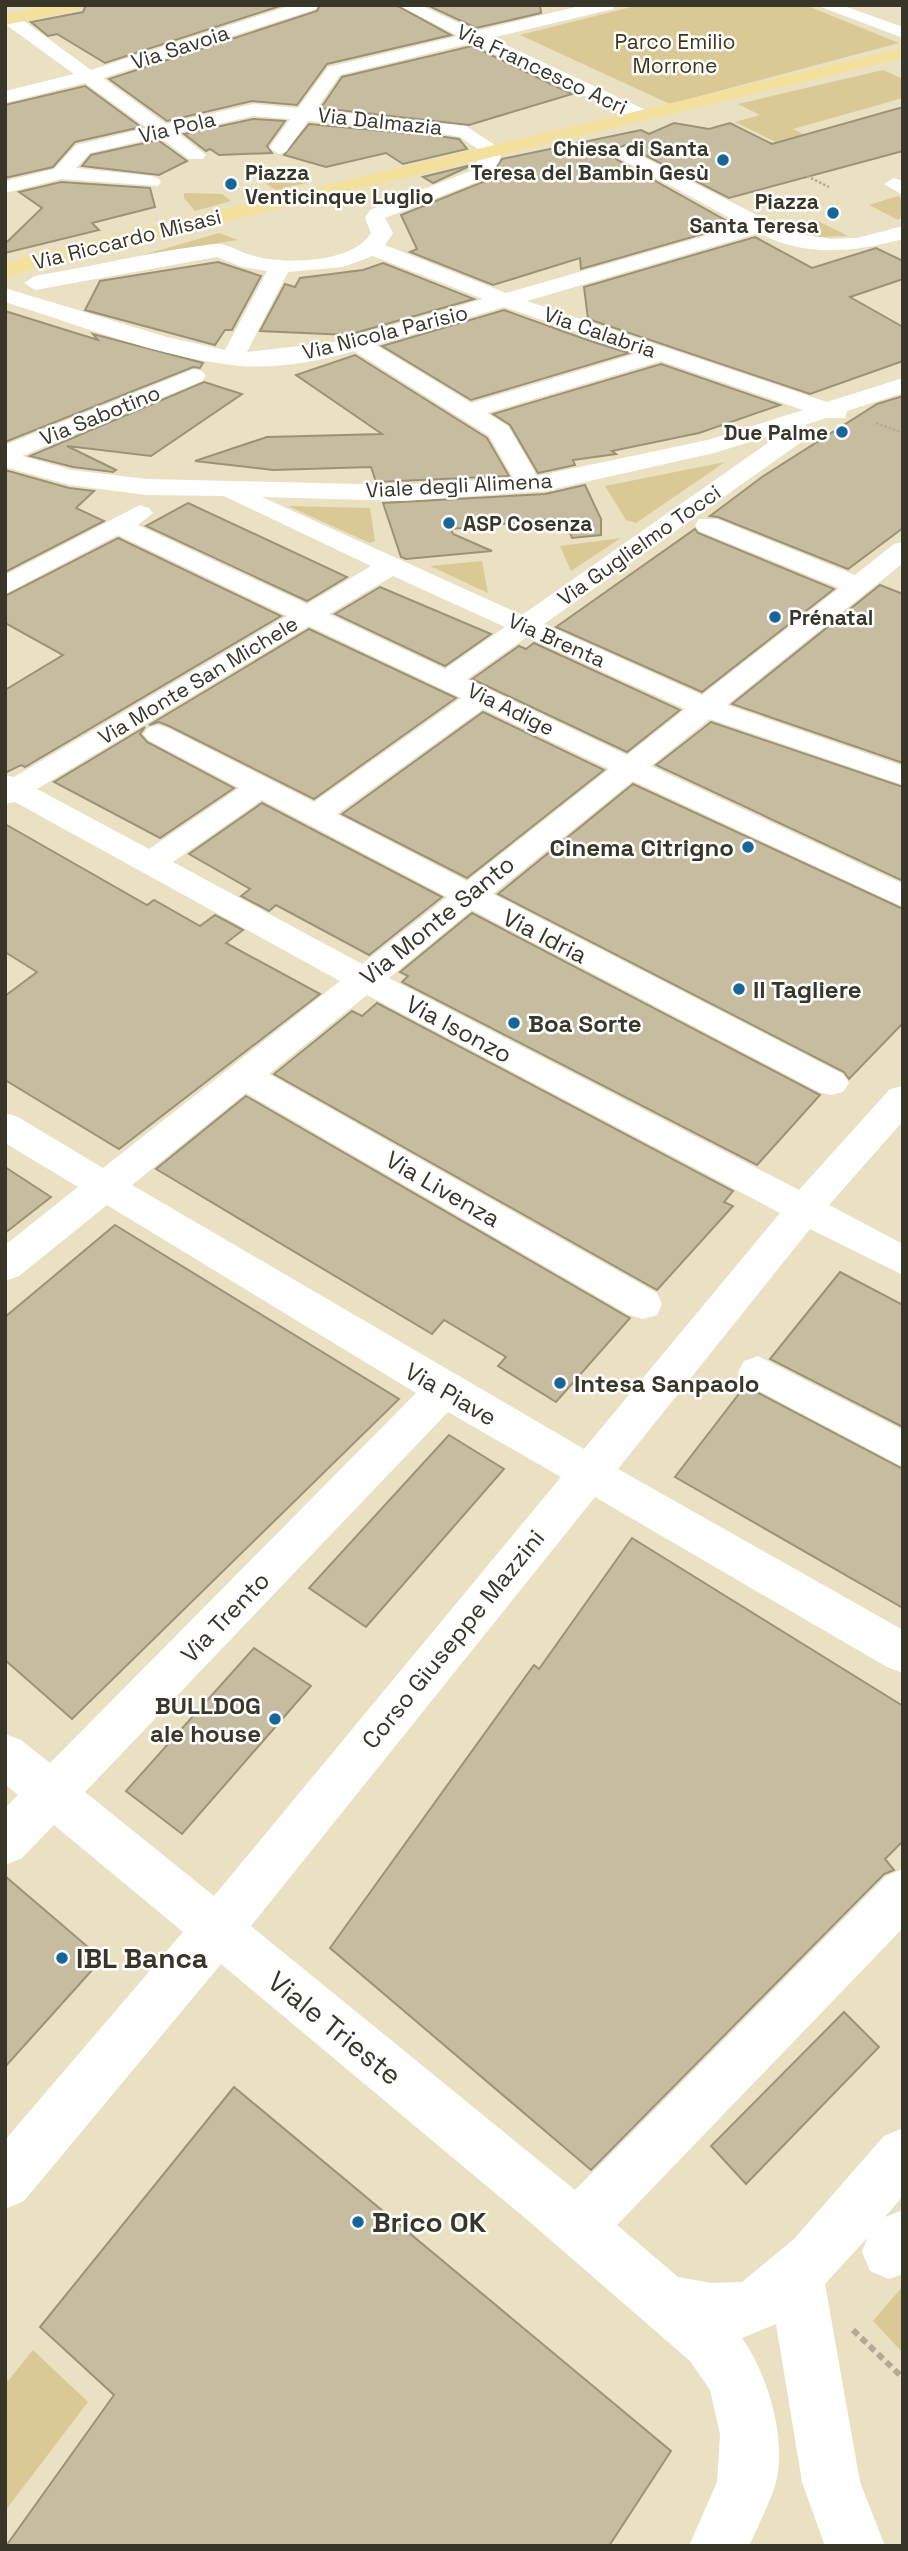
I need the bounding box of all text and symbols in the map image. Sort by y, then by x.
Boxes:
street label: Via Francesco Acri [452,18,632,120]
street label: Via Savoia [128,19,232,75]
park label: Parco Emilio Morrone [614,28,736,79]
street label: Via Dalmazia [316,101,444,141]
street label: Via Pola [136,105,218,149]
place label: Chiesa di Santa Teresa del Bambin Gesù [470,135,709,186]
marker: Chiesa di Santa Teresa del Bambin Gesù [715,152,731,168]
place label: Piazza Venticinque Luglio [245,159,434,210]
marker: Piazza Venticinque Luglio [223,176,239,192]
place label: Piazza Santa Teresa [689,188,819,239]
street label: Via Riccardo Misasi [30,203,224,275]
marker: Piazza Santa Teresa [825,205,841,221]
street label: Via Nicola Parisio [299,298,471,366]
street label: Via Calabria [540,300,660,364]
street label: Via Sabotino [36,379,164,451]
place label: Due Palme [723,419,828,446]
marker: Due Palme [834,424,850,440]
street label: Viale degli Alimena [365,467,553,503]
street label: Via Guglielmo Tocci [552,479,726,611]
place label: ASP Cosenza [463,510,593,537]
marker: ASP Cosenza [441,515,457,531]
place label: Prénatal [789,604,873,631]
street label: Via Brenta [504,607,610,673]
marker: Prénatal [767,609,783,625]
street label: Via Monte San Michele [93,610,303,750]
street label: Via Adige [463,676,559,742]
place label: Cinema Citrigno [550,832,734,863]
marker: Cinema Citrigno [740,839,756,855]
street label: Via Monte Santo [353,848,521,992]
street label: Via Idria [498,902,593,970]
place label: Il Tagliere [753,974,862,1005]
marker: Il Tagliere [731,981,747,997]
street label: Via Isonzo [401,988,517,1070]
place label: Boa Sorte [528,1008,642,1039]
marker: Boa Sorte [506,1015,522,1031]
street label: Via Livenza [380,1144,506,1234]
street label: Via Piave [400,1355,502,1433]
place label: Intesa Sanpaolo [574,1368,760,1399]
marker: Intesa Sanpaolo [552,1375,568,1391]
street label: Corso Giuseppe Mazzini [355,1523,551,1755]
street label: Via Trento [174,1565,276,1669]
place label: BULLDOG ale house [150,1690,261,1749]
marker: BULLDOG ale house [267,1711,283,1727]
place label: IBL Banca [76,1940,208,1976]
marker: IBL Banca [54,1950,70,1966]
street label: Viale Trieste [261,1963,409,2093]
place label: Brico OK [372,2204,487,2240]
marker: Brico OK [350,2214,366,2230]

